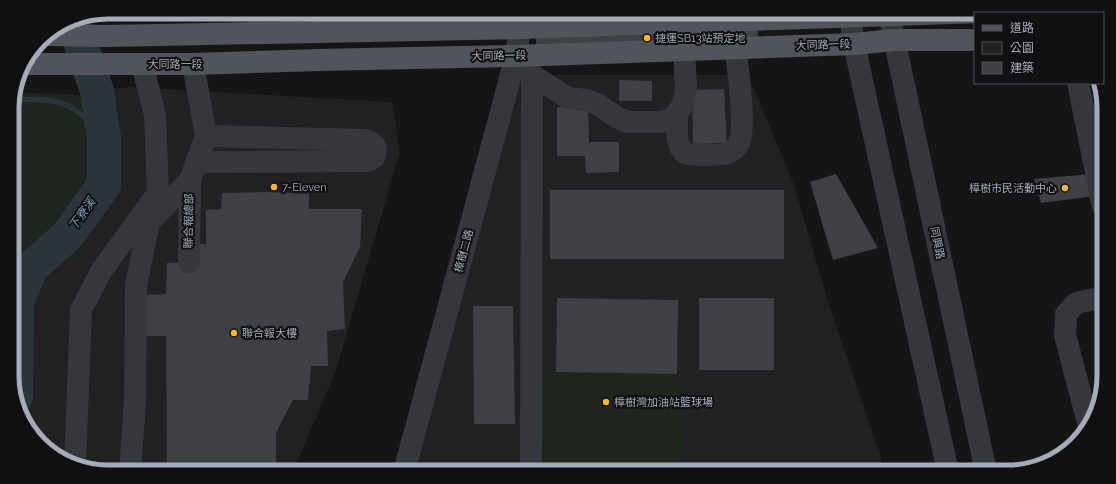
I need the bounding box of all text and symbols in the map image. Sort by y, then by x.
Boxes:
legend [974,12,1104,84]
text: 道路 [1010,21,1034,35]
place label: 捷運SB13站預定地 [655,32,746,45]
marker: 捷運SB13站預定地 [642,33,652,43]
street label: 大同路一段 [795,38,851,52]
text: 公園 [1010,41,1034,55]
street label: 大同路一段 [471,49,527,63]
street label: 大同路一段 [148,58,203,71]
text: 建築 [1010,61,1034,75]
place label: 7-Eleven [282,181,327,194]
marker: 7-Eleven [269,182,279,192]
place label: 樟樹市民活動中心 [969,182,1057,195]
marker: 樟樹市民活動中心 [1060,183,1070,193]
street label: 聯合報總部 [182,193,196,249]
water label: 下寮溪 [66,194,99,233]
street label: 同興路 [927,226,947,260]
street label: 樟樹二路 [452,228,476,274]
place label: 聯合報大樓 [242,327,297,340]
marker: 聯合報大樓 [229,328,239,338]
place label: 樟樹灣加油站籃球場 [614,396,713,409]
marker: 樟樹灣加油站籃球場 [601,397,611,407]

